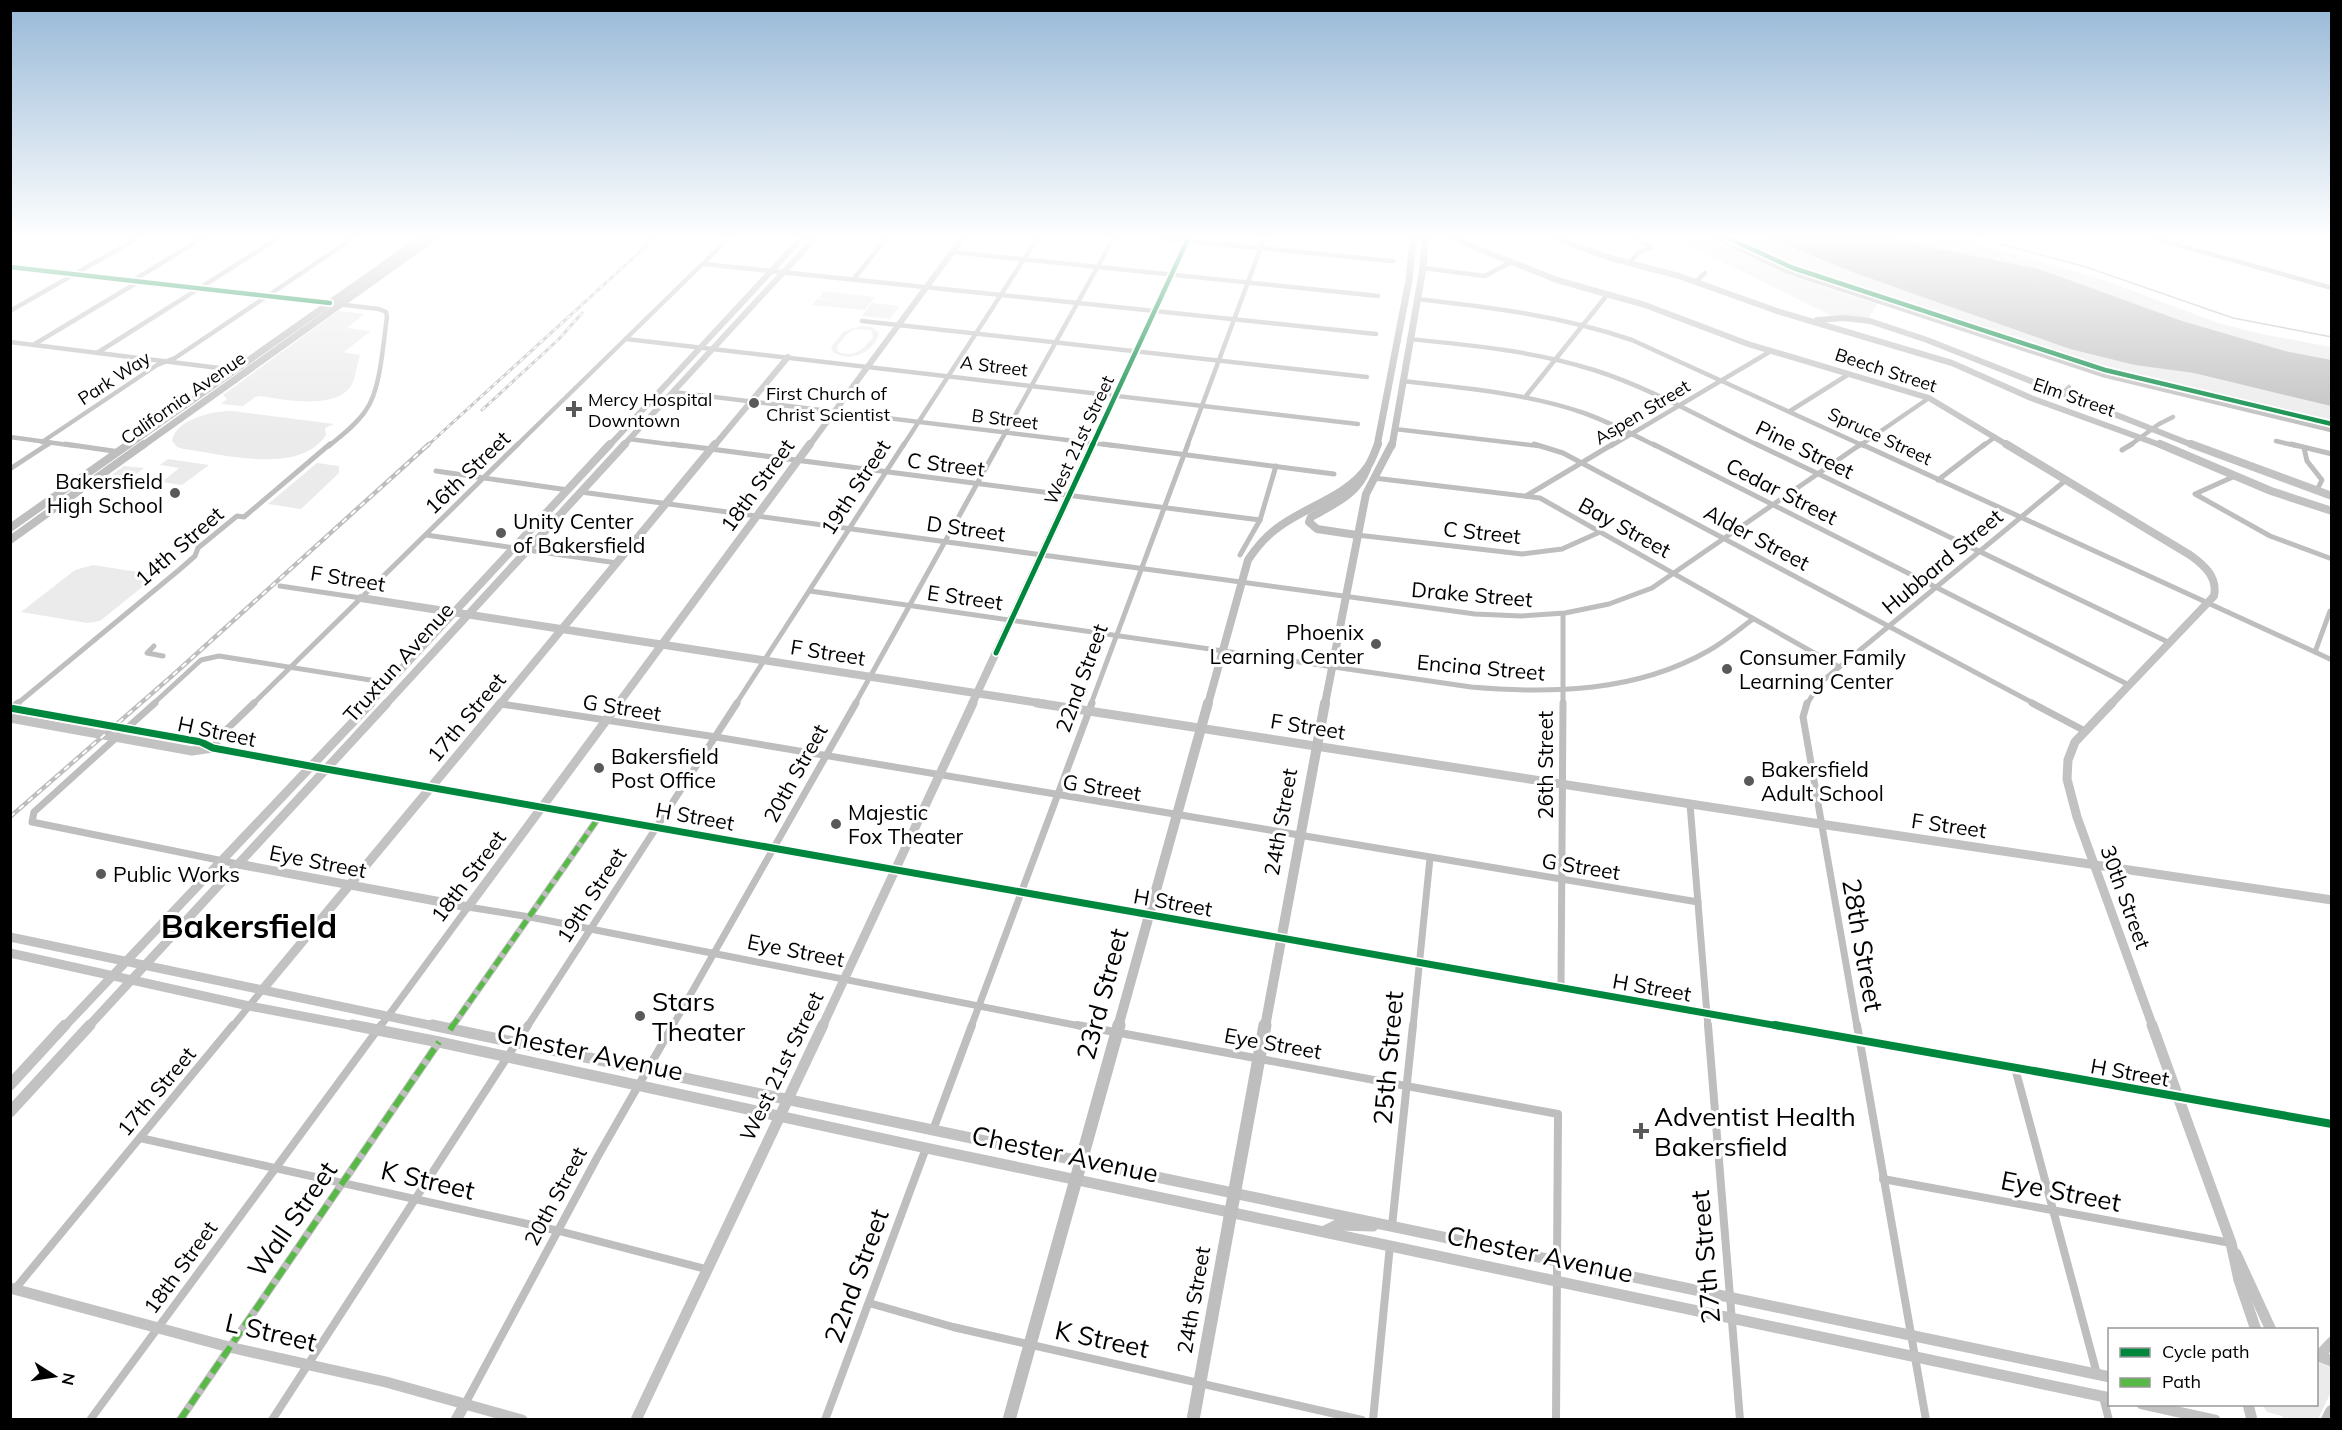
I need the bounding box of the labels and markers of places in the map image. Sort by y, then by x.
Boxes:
place label: First Church of Christ Scientist [766,382,890,426]
place label: Mercy Hospital Downtown [588,388,712,432]
marker: First Church of Christ Scientist [747,396,761,410]
marker: Mercy Hospital Downtown [565,400,583,418]
place label: Bakersfield High School [47,468,163,518]
marker: Bakersfield High School [168,486,182,500]
place label: Unity Center of Bakersfield [513,508,645,558]
marker: Unity Center of Bakersfield [494,526,508,540]
place label: Phoenix Learning Center [1210,619,1364,669]
marker: Phoenix Learning Center [1369,637,1383,651]
place label: Consumer Family Learning Center [1739,644,1906,694]
marker: Consumer Family Learning Center [1720,662,1734,676]
place label: Bakersfield Post Office [611,743,719,793]
place label: Bakersfield Adult School [1761,756,1884,806]
marker: Bakersfield Post Office [592,761,606,775]
marker: Bakersfield Adult School [1742,774,1756,788]
place label: Majestic Fox Theater [848,799,964,849]
marker: Majestic Fox Theater [829,817,843,831]
place label: Public Works [113,861,240,887]
marker: Public Works [94,867,108,881]
place label: Stars Theater [652,985,746,1048]
marker: Stars Theater [633,1009,647,1023]
place label: Adventist Health Bakersfield [1654,1100,1856,1163]
marker: Adventist Health Bakersfield [1632,1122,1650,1140]

